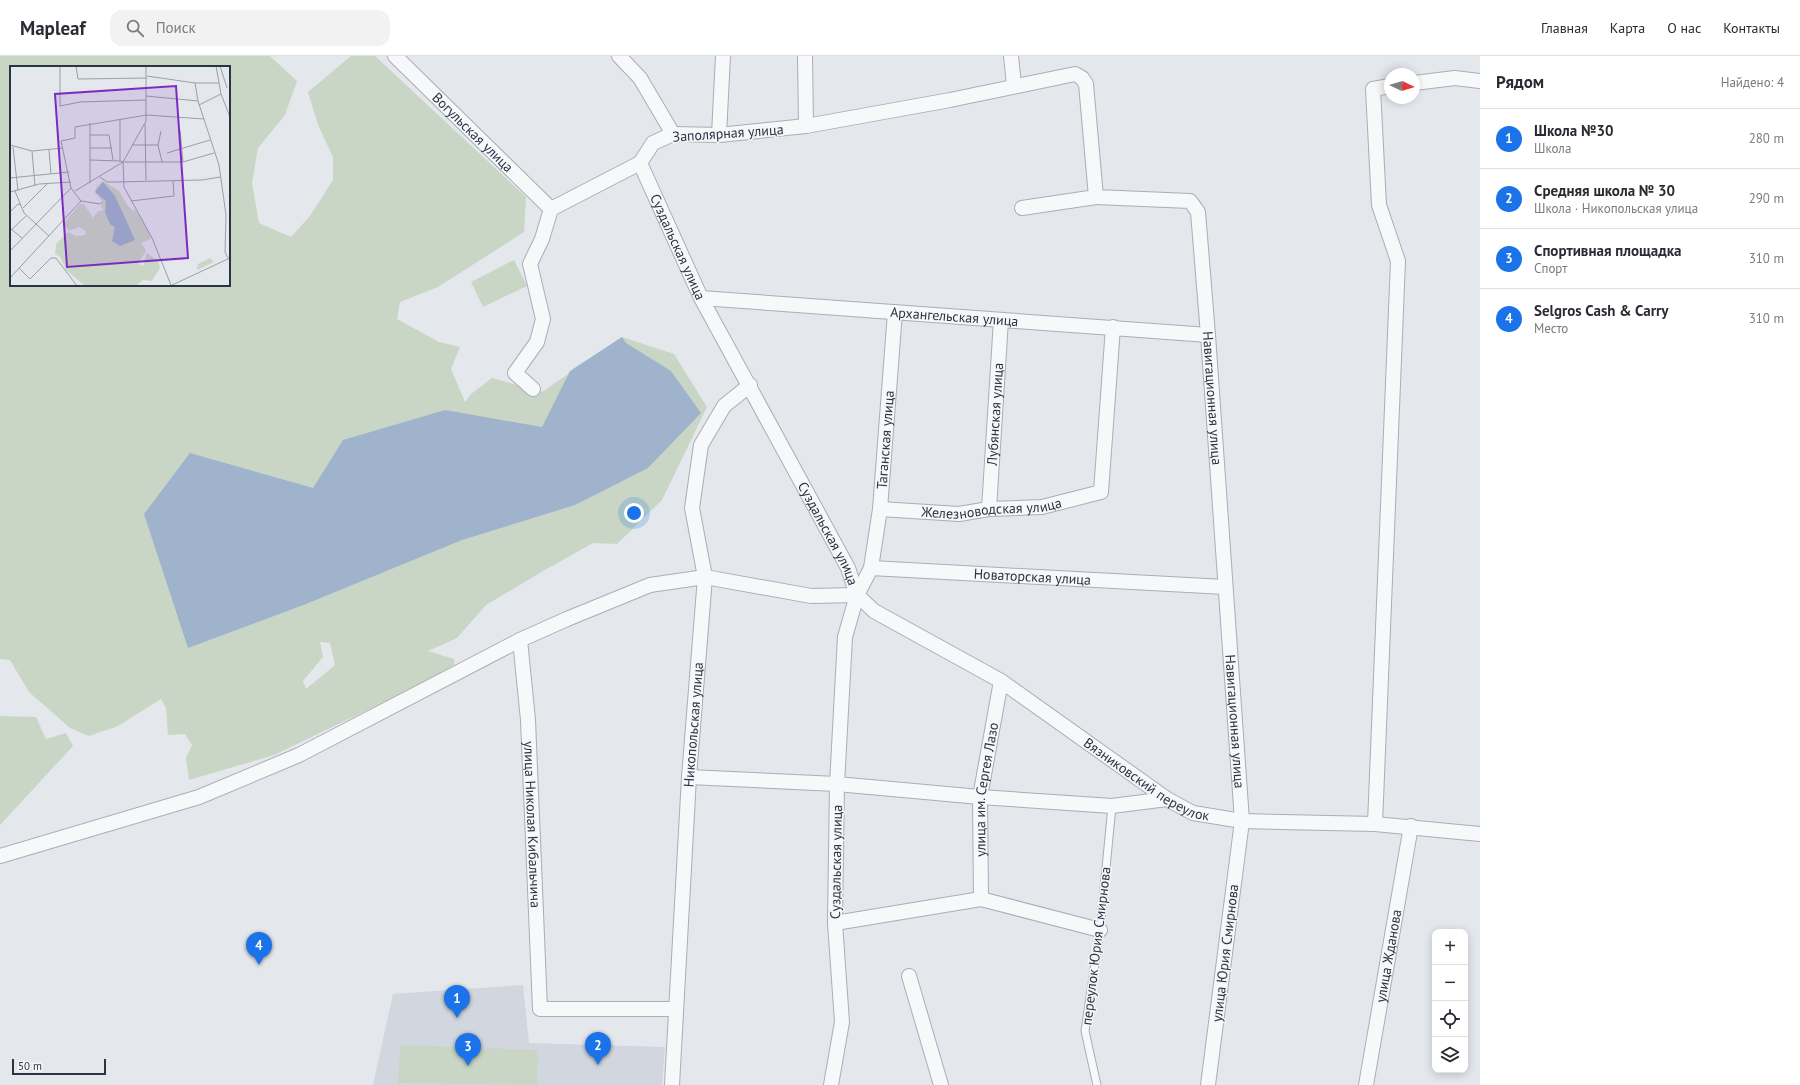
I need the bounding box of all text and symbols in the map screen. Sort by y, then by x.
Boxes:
search box [110,10,390,46]
text: Mapleaf [20,16,86,40]
icon: search [124,17,146,39]
text: Поиск [156,18,196,37]
text: Главная [1541,19,1588,37]
text: Карта [1610,19,1645,37]
text: О нас [1667,19,1701,37]
text: Контакты [1723,19,1780,37]
inset map [10,66,230,286]
north arrow [1384,68,1420,104]
text: Рядом [1496,71,1544,93]
text: Найдено: 4 [1721,74,1784,91]
street label: Вогульская улица [428,89,517,176]
street label: Заполярная улица [672,120,784,146]
text: Школа №30 [1534,121,1614,140]
text: 1 [1505,130,1513,147]
text: 280 m [1749,130,1784,147]
text: Школа [1534,140,1571,157]
text: Средняя школа № 30 [1534,181,1675,200]
text: 2 [1505,190,1513,207]
text: 290 m [1749,190,1784,207]
street label: Суздальская улица [646,191,710,303]
text: Школа · Никопольская улица [1534,200,1698,217]
text: Спортивная площадка [1534,241,1682,260]
text: 3 [1505,250,1513,267]
text: 310 m [1749,250,1784,267]
text: Спорт [1534,260,1567,277]
text: Selgros Cash & Carry [1534,301,1668,320]
street label: Архангельская улица [890,303,1019,330]
text: 4 [1505,310,1513,327]
text: 310 m [1749,310,1784,327]
text: Место [1534,320,1568,337]
street label: Навигационная улица [1199,331,1226,466]
street label: Лубянская улица [983,362,1007,467]
street label: Таганская улица [873,390,898,490]
street label: Суздальская улица [794,479,862,588]
street label: Железноводская улица [920,493,1064,523]
your location [624,503,644,523]
street label: Новаторская улица [973,565,1092,589]
street label: Навигационная улица [1221,654,1249,789]
street label: Никопольская улица [679,661,707,788]
street label: улица им. Сергея Лазо [971,721,1002,857]
street label: Вязниковский переулок [1080,734,1211,825]
street label: улица Николая Кибальчича [520,741,545,908]
street label: Суздальская улица [826,805,846,919]
street label: переулок Юрия Смирнова [1077,866,1115,1026]
street label: улица Юрия Смирнова [1208,883,1242,1023]
street label: улица Жданова [1371,908,1405,1004]
map controls [1432,929,1468,1073]
button: + [1432,929,1468,965]
pin: 4 [246,932,272,965]
button: − [1432,965,1468,1001]
pin: 1 [444,985,470,1018]
button: locate [1432,1001,1468,1037]
pin: 2 [585,1032,611,1065]
pin: 3 [455,1033,481,1066]
button: layers [1432,1037,1468,1073]
scale bar [12,1057,106,1076]
text: 50 m [18,1059,42,1073]

